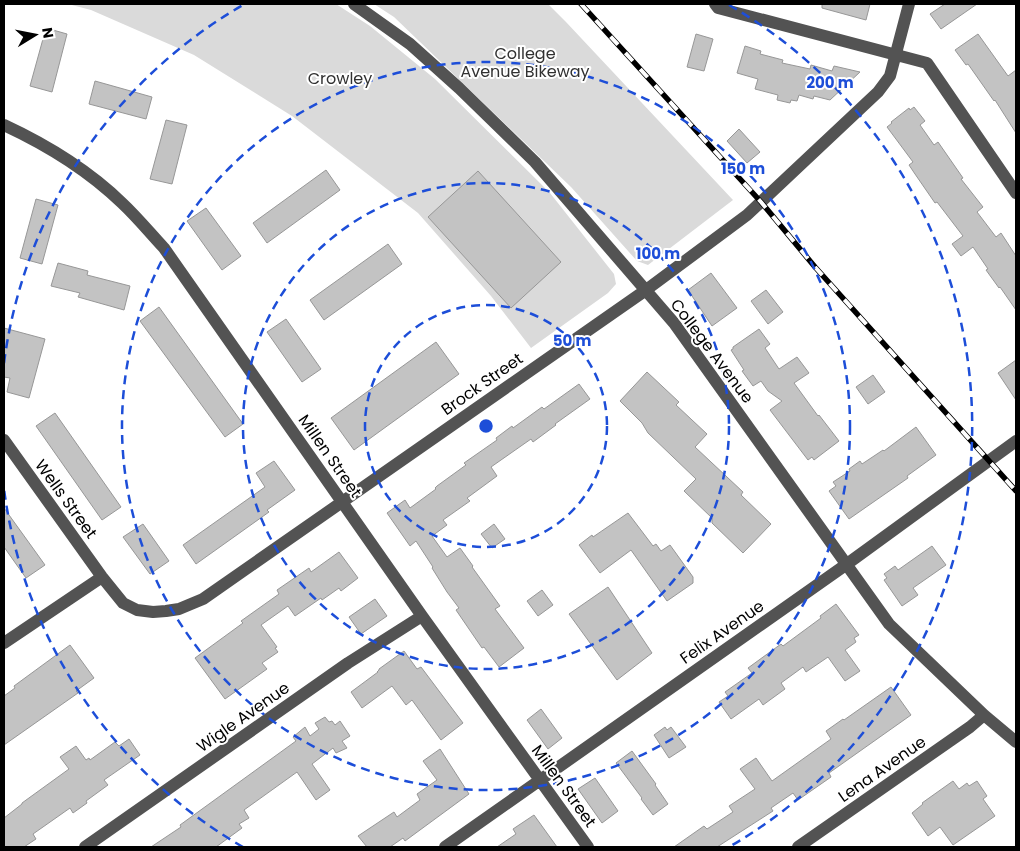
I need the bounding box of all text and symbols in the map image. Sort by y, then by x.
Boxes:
north arrow [10,10,60,60]
text: N [37,26,59,40]
park label: College Avenue Bikeway [460,42,590,83]
park label: Crowley [308,67,372,90]
text: 200 m [806,72,854,93]
text: 150 m [721,158,765,179]
text: 100 m [636,243,680,264]
street label: College Avenue [665,294,759,408]
text: 50 m [553,330,591,351]
street label: Brock Street [436,347,528,421]
street label: Millen Street [293,410,367,502]
centre of rings [477,417,495,435]
street label: Wells Street [29,455,103,543]
street label: Felix Avenue [675,594,769,669]
street label: Wigle Avenue [192,676,294,758]
street label: Lena Avenue [834,730,931,808]
street label: Millen Street [526,740,602,832]

